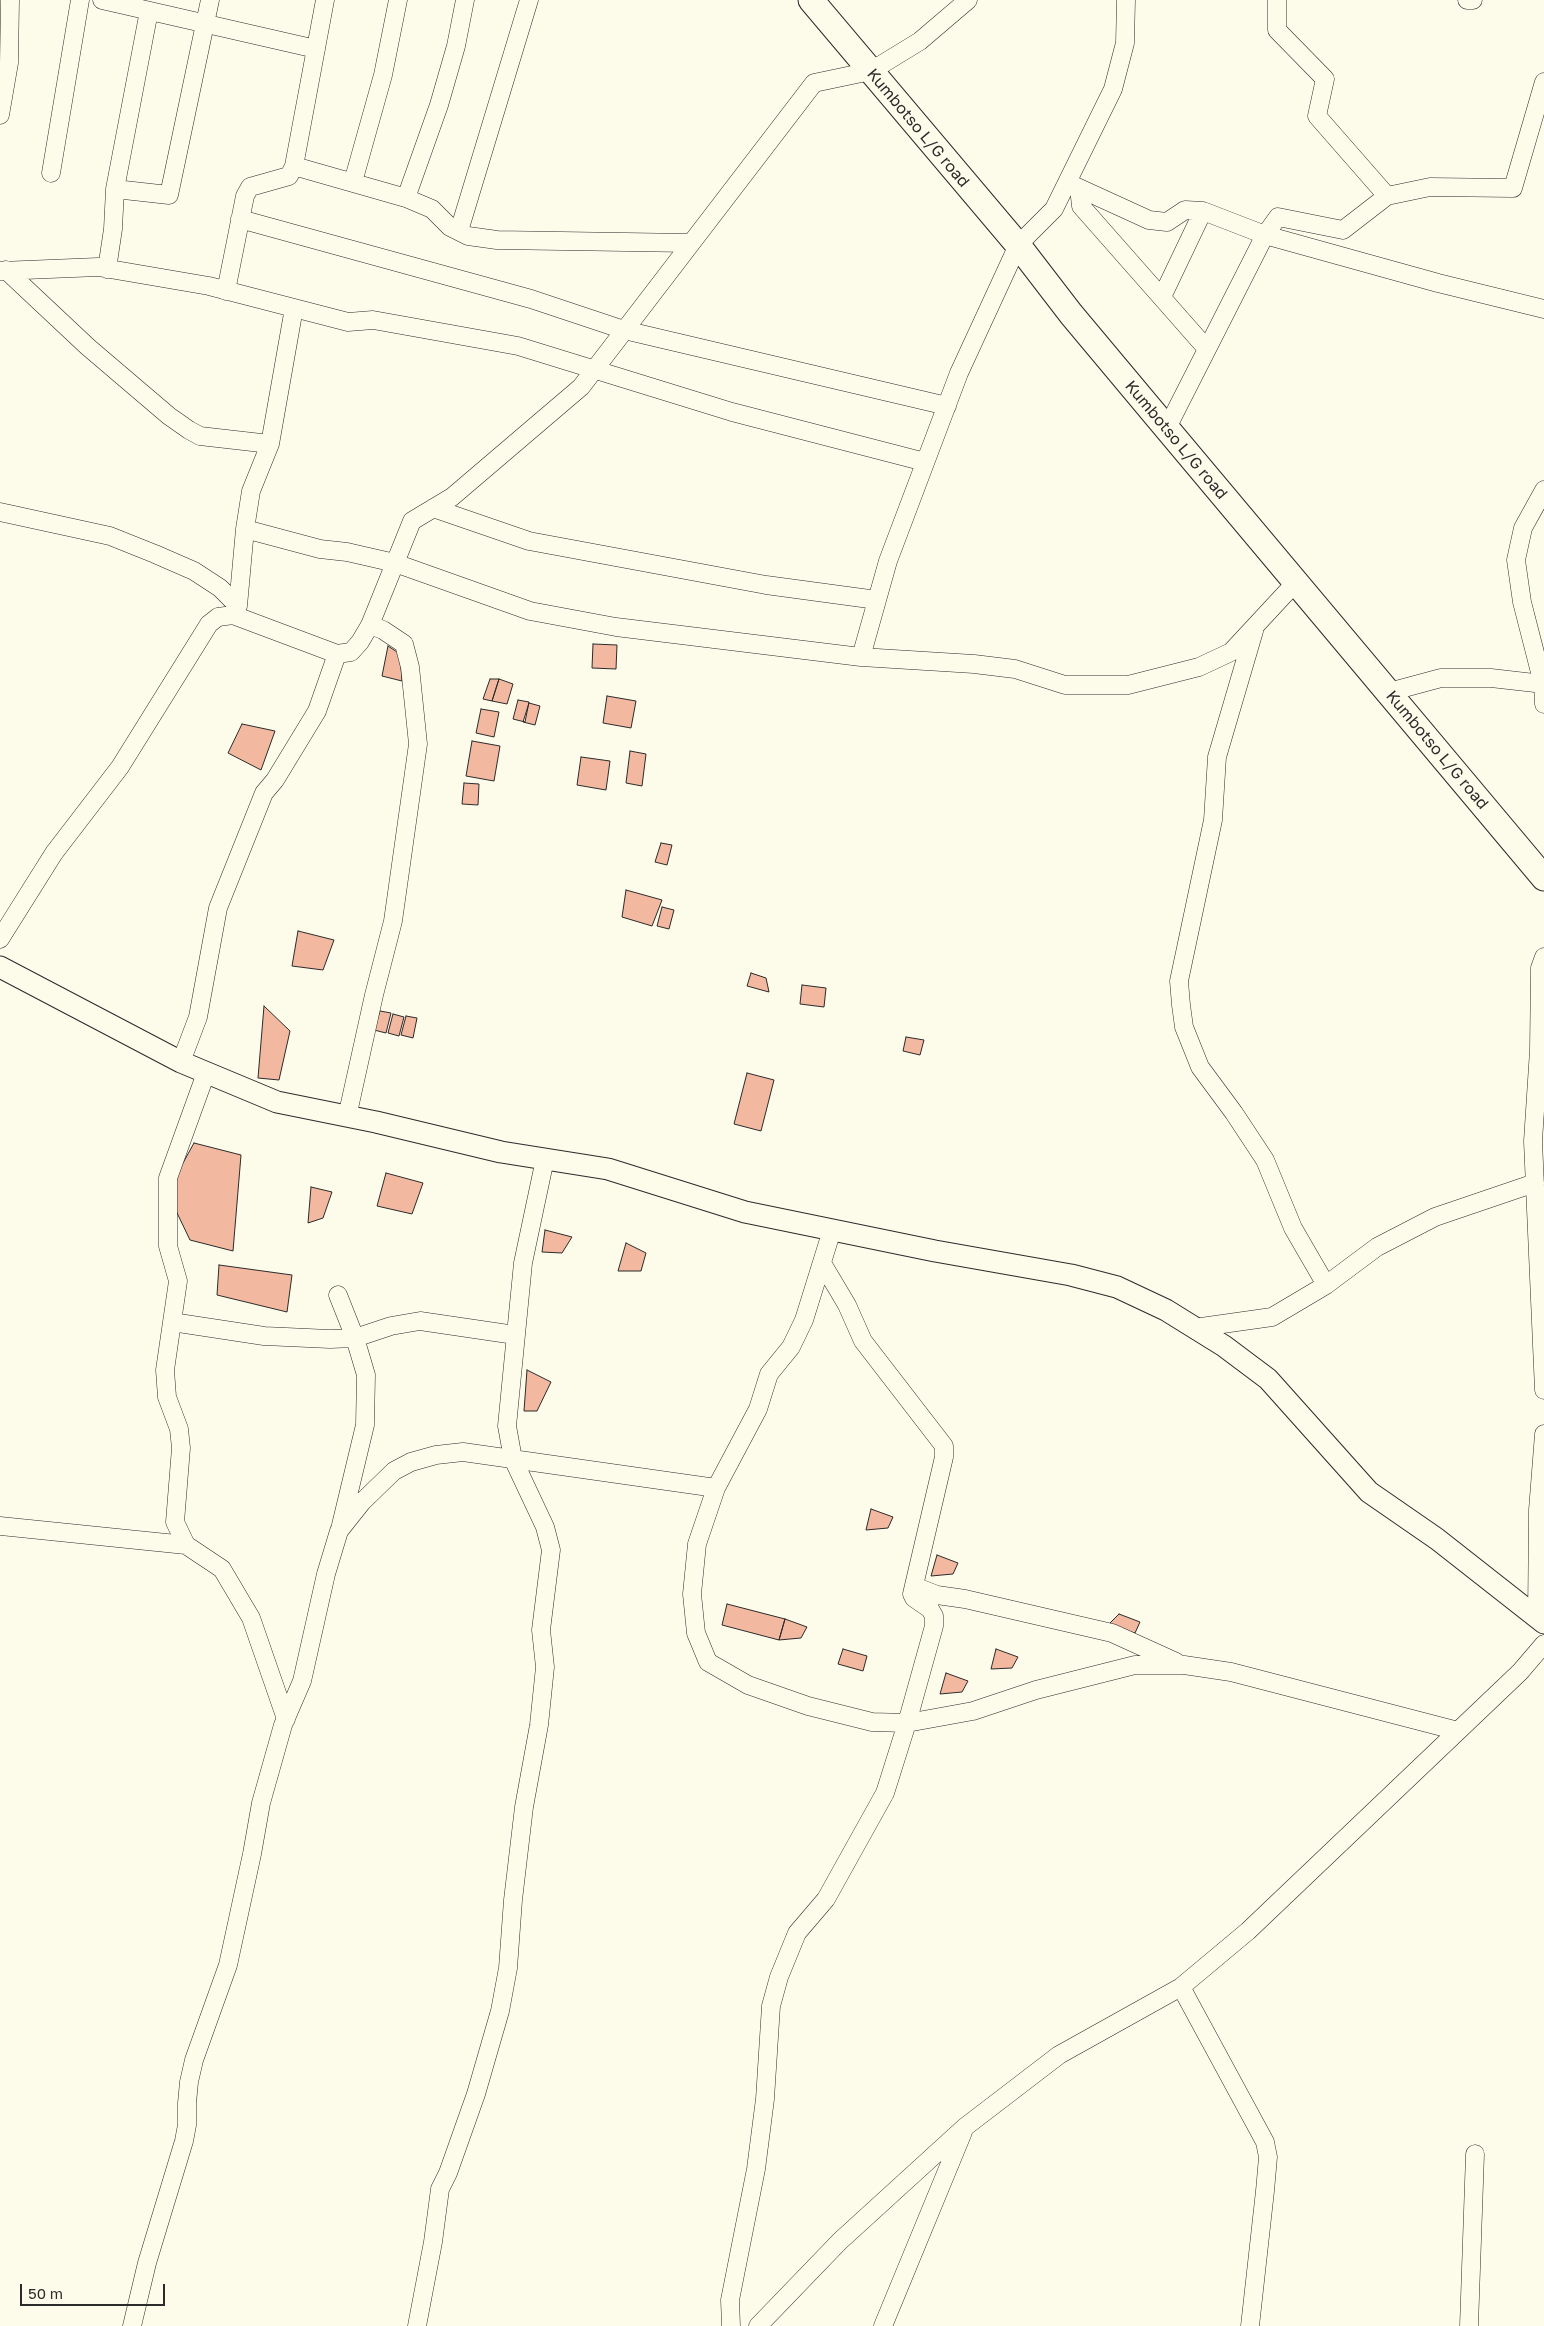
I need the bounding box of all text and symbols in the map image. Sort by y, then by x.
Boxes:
street label: Kumbotso L/G road [863,65,973,191]
street label: Kumbotso L/G road [1121,377,1231,503]
street label: Kumbotso L/G road [1382,687,1492,813]
scale bar [22,2274,168,2306]
text: 50 m [28,2284,63,2302]

